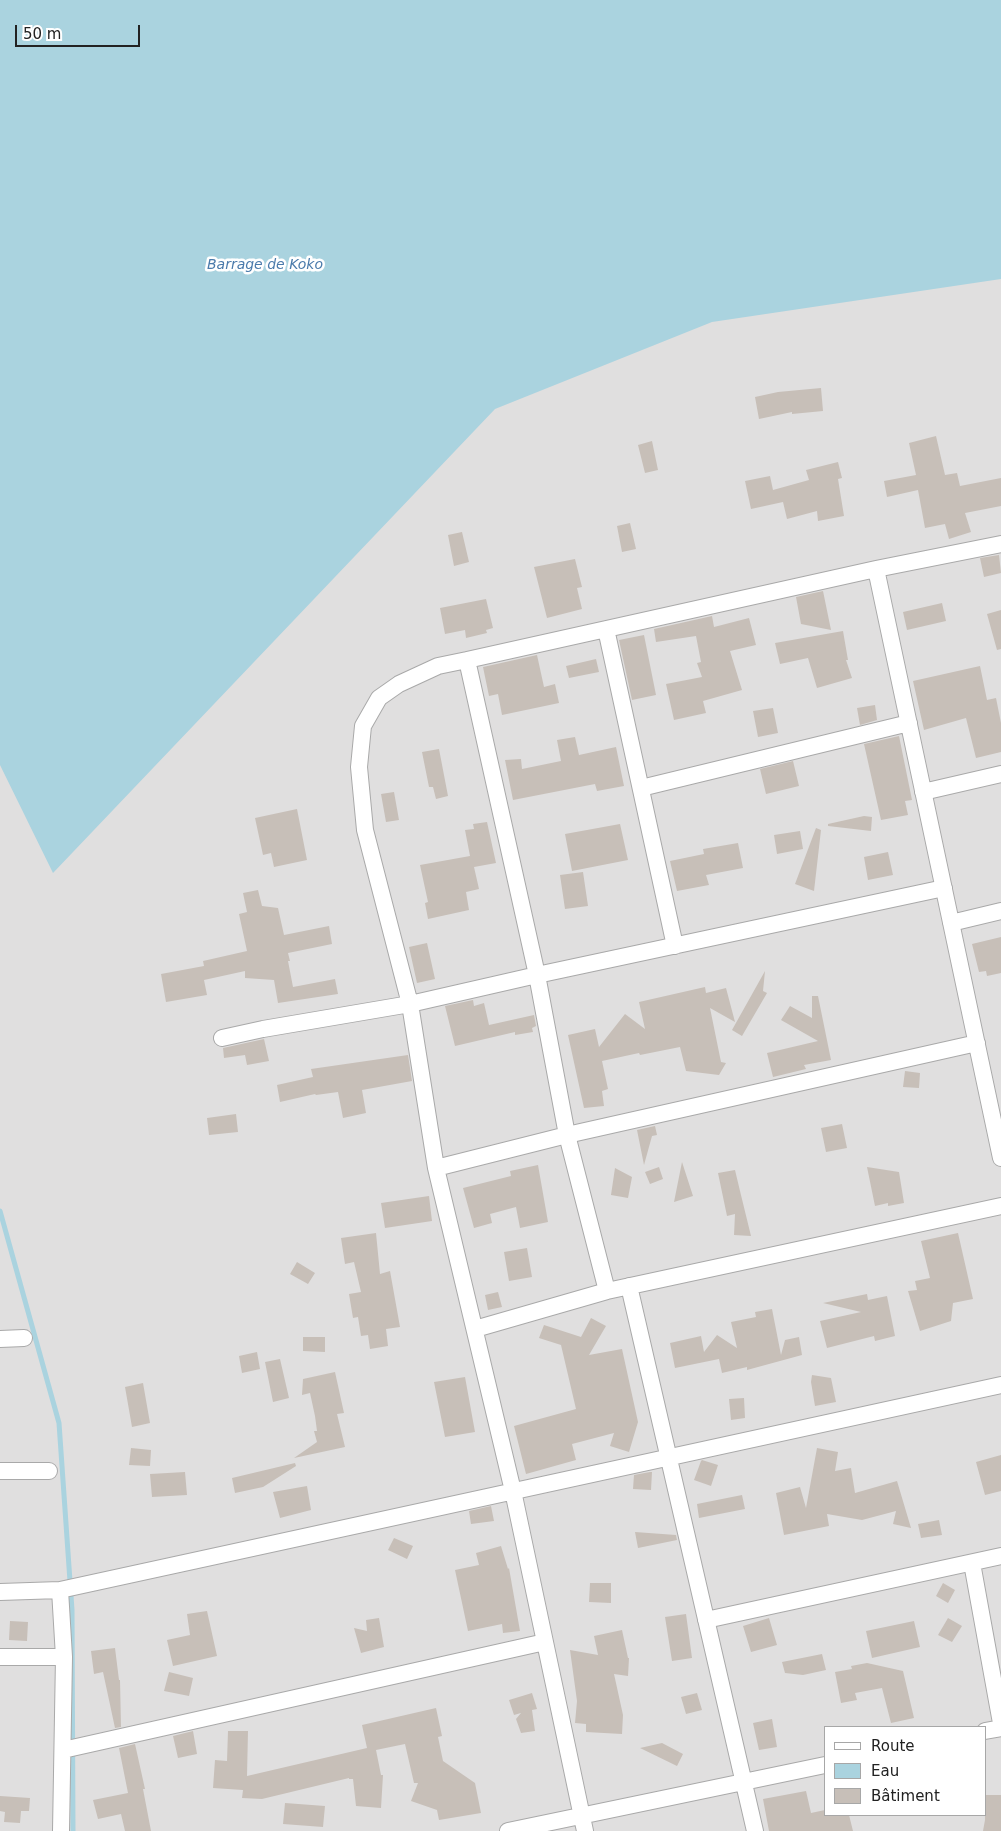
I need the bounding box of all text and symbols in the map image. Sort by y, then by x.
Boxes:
scale bar [18,15,142,47]
text: 50 m [23,25,61,43]
water label: Barrage de Koko [207,257,323,273]
legend [824,1726,986,1816]
text: Route [871,1737,915,1755]
text: Eau [871,1762,899,1780]
text: Bâtiment [871,1787,940,1805]

